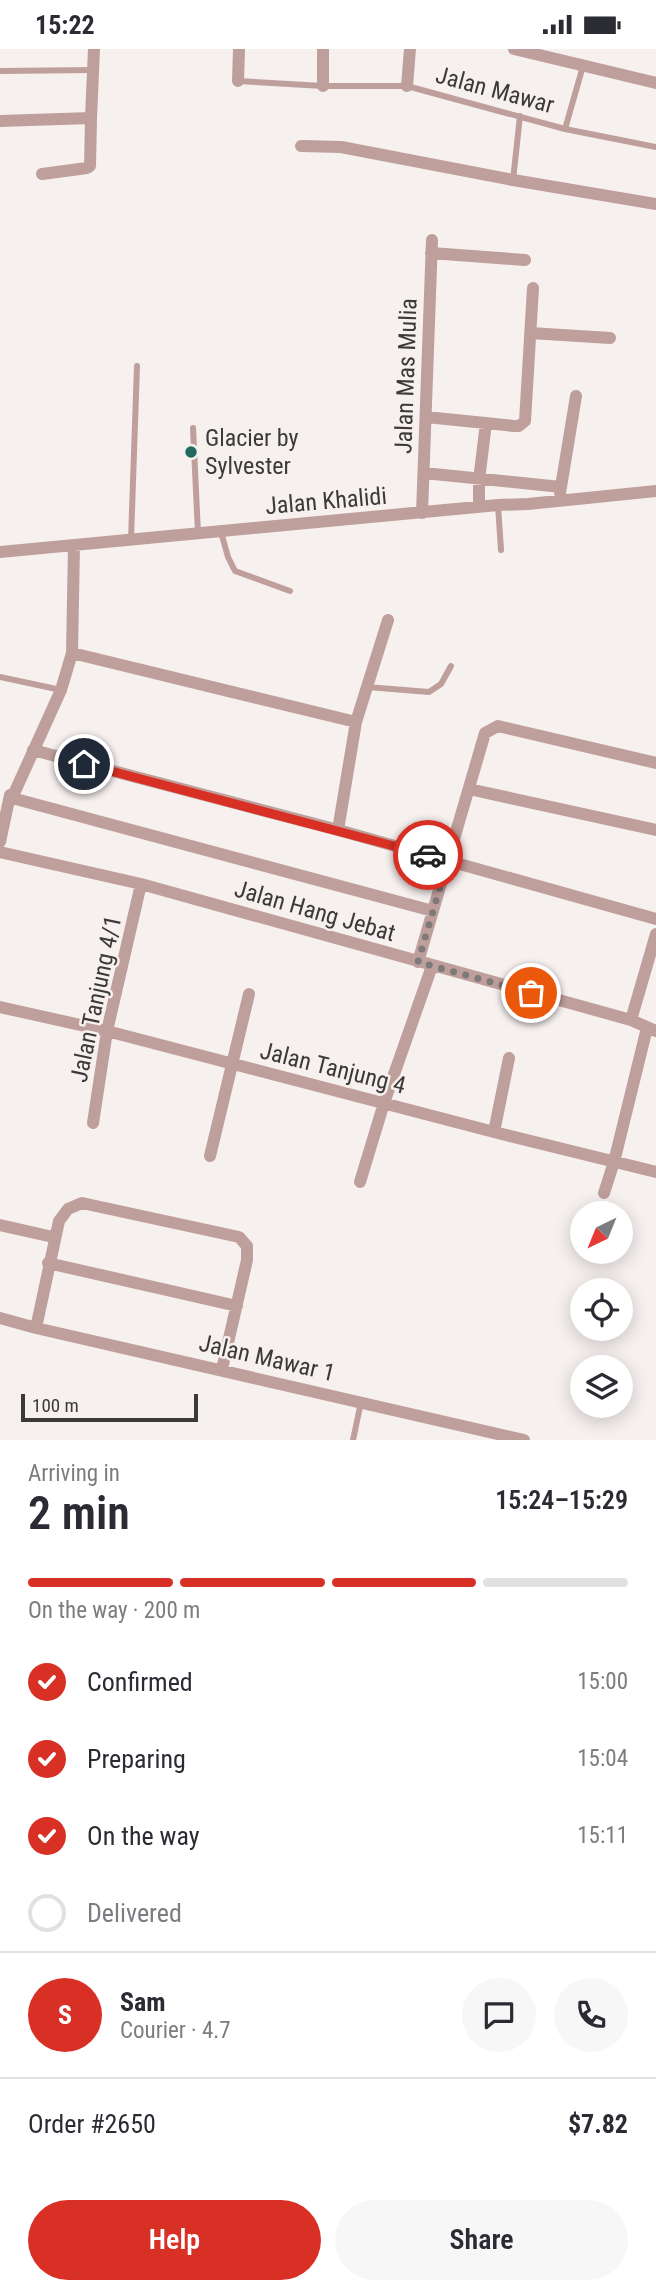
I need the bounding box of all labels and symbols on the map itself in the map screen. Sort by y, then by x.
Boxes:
street label: Jalan Mawar [433,61,557,119]
street label: Jalan Mas Mulia [389,298,423,454]
place label: Glacier by Sylvester [205,424,299,480]
marker: Glacier by Sylvester [183,444,199,460]
street label: Jalan Khalidi [264,482,388,520]
pin [54,734,114,794]
courier [393,820,463,890]
street label: Jalan Hang Jebat [231,875,399,947]
street label: Jalan Tanjung 4/1 [65,913,127,1085]
pin [501,963,561,1023]
street label: Jalan Tanjung 4 [257,1036,409,1100]
north arrow [570,1201,634,1263]
street label: Jalan Mawar 1 [196,1329,338,1387]
scale bar [21,1391,198,1423]

